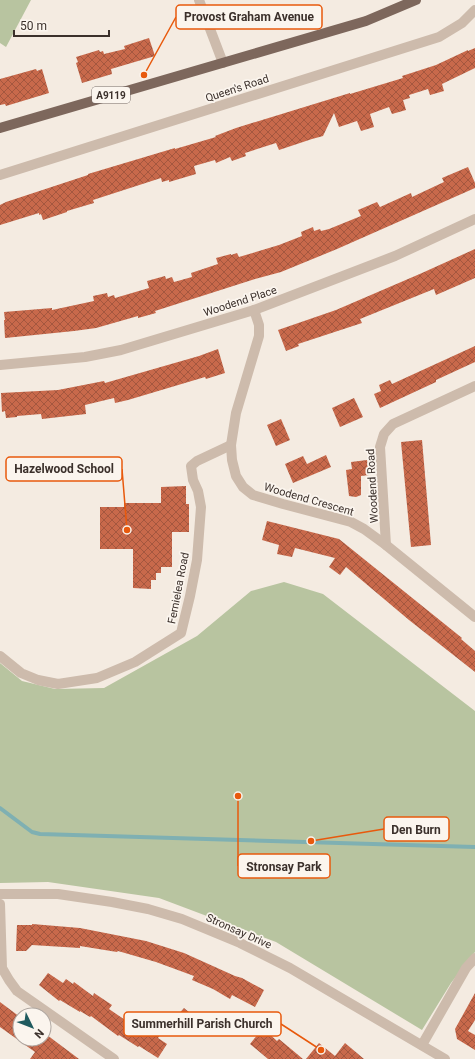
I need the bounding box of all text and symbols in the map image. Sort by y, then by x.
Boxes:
callout: Provost Graham Avenue [176,5,322,29]
text: Provost Graham Avenue [184,10,315,24]
scale bar [14,12,109,38]
text: 50 m [20,19,47,33]
street label: Queen's Road [204,72,271,105]
road number: A9119 [92,87,130,103]
street label: Woodend Place [202,283,279,319]
street label: Woodend Road [364,448,381,523]
callout: Hazelwood School [6,457,122,481]
text: Hazelwood School [14,462,114,476]
street label: Woodend Crescent [262,480,356,519]
street label: Fernielea Road [165,551,192,625]
callout: Den Burn [384,817,449,841]
text: Den Burn [391,823,441,837]
callout: Stronsay Park [238,854,330,878]
text: Stronsay Park [246,860,322,874]
street label: Stronsay Drive [204,911,274,952]
north arrow [12,1007,52,1047]
callout: Summerhill Parish Church [124,1012,281,1036]
text: Summerhill Parish Church [131,1017,273,1031]
text: N [31,1026,46,1041]

